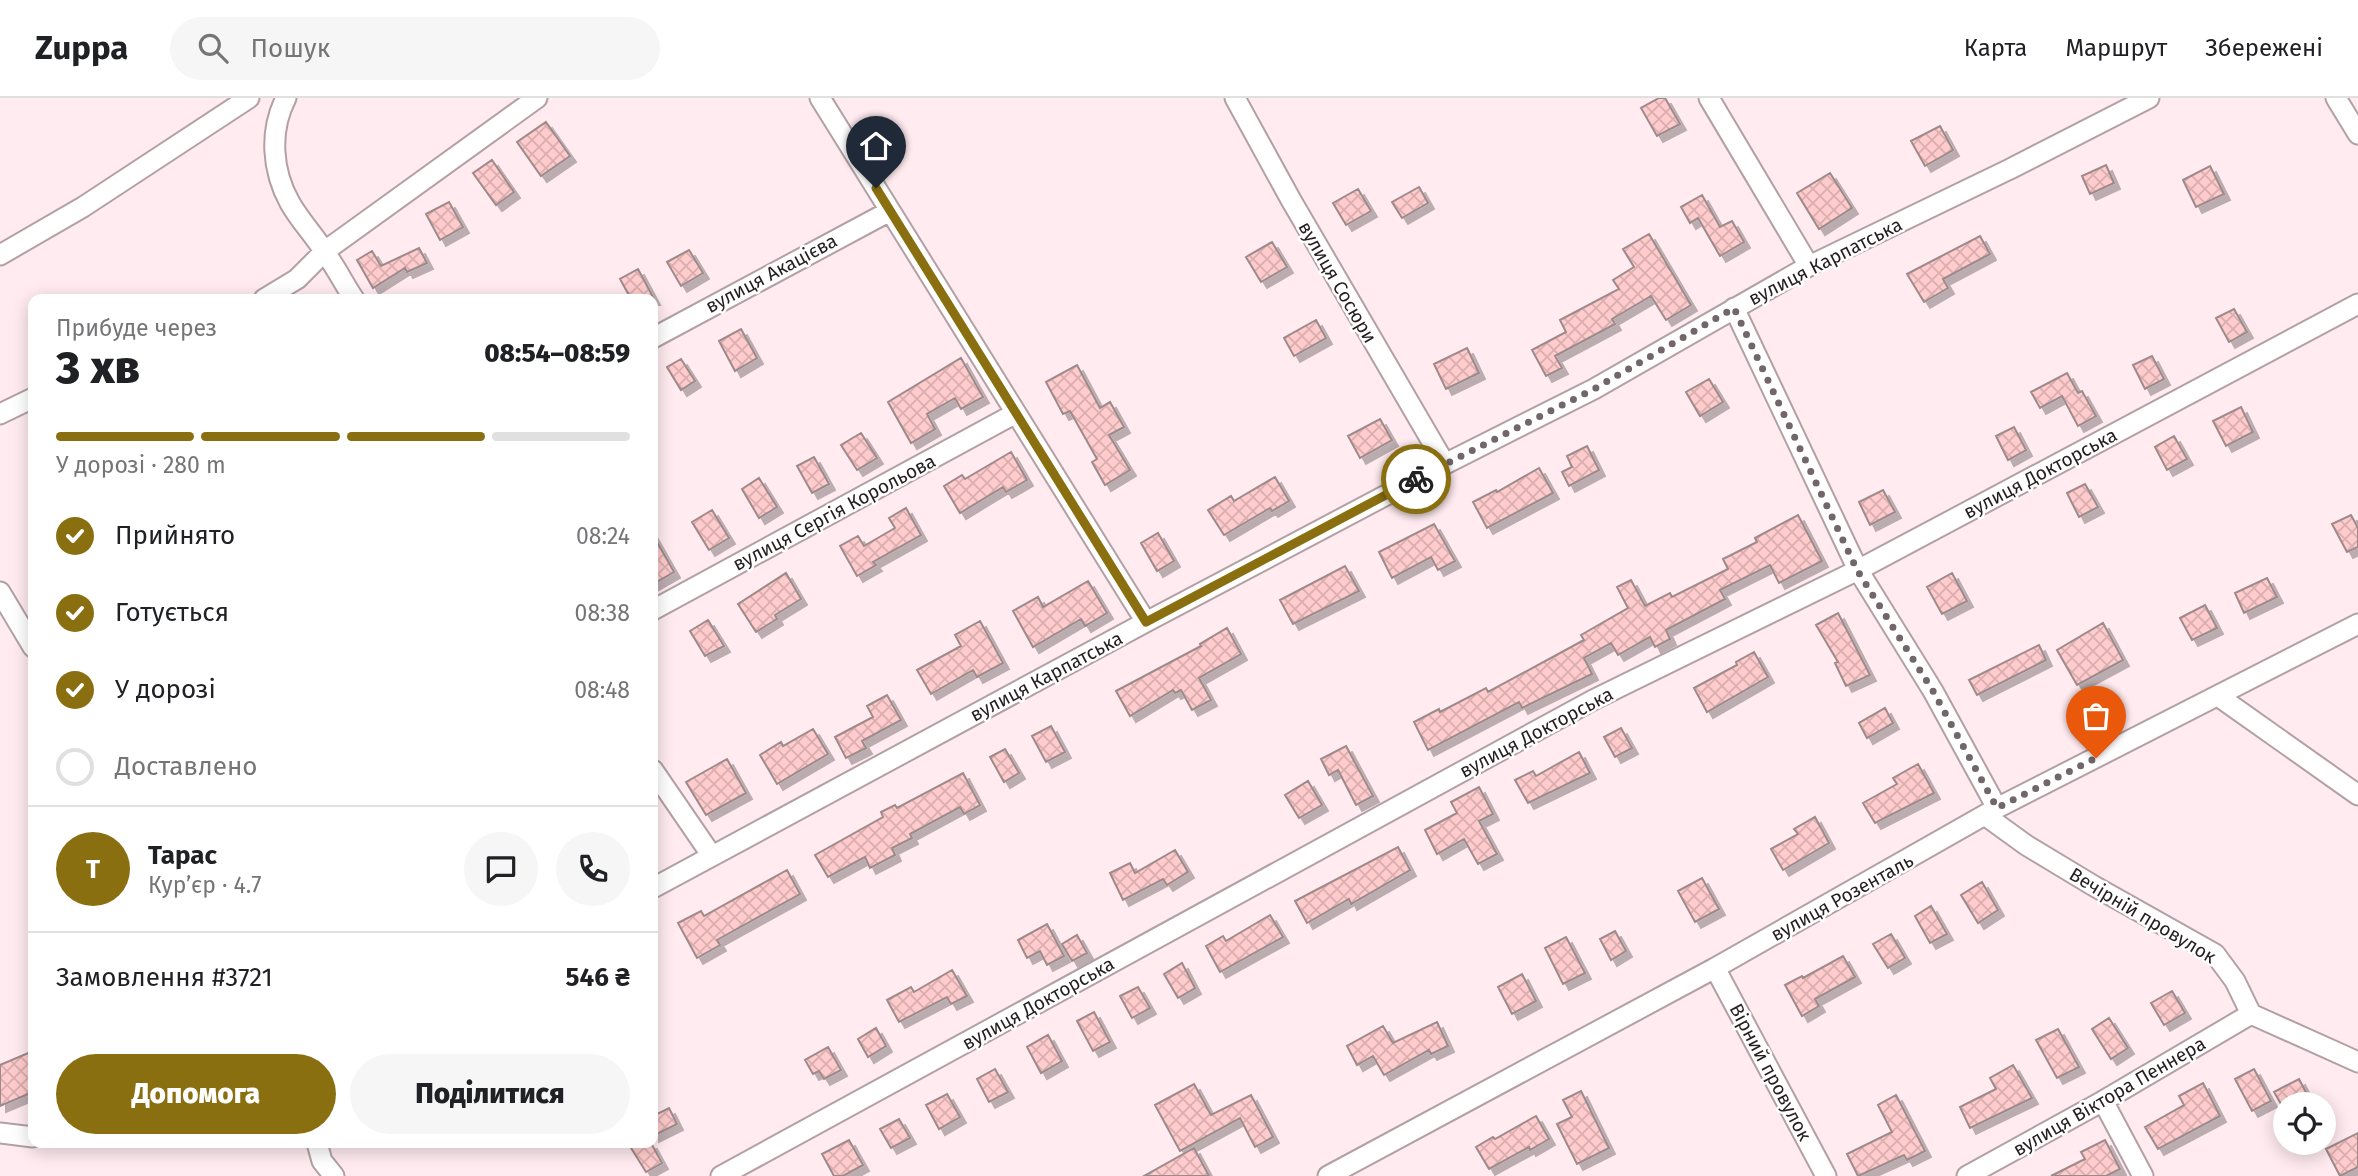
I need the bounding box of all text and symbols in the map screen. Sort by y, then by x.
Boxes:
search box [170,17,660,80]
text: Zuppa [35,28,128,68]
icon: search [194,29,232,67]
text: Пошук [250,33,330,64]
text: Карта [1964,34,2027,62]
text: Маршрут [2065,34,2167,62]
text: Збережені [2205,34,2323,62]
pin [846,116,906,188]
icon: home [857,127,895,165]
street label: вулиця Карпатська [1745,213,1906,310]
street label: вулиця Сосюри [1293,217,1382,347]
street label: вулиця Акацієва [701,229,841,318]
text: Прибуде через [56,314,217,342]
text: 08:54–08:59 [484,338,630,369]
text: 3 хв [56,340,140,395]
street label: вулиця Докторська [1960,423,2121,524]
courier [1381,444,1451,514]
street label: вулиця Сергія Корольова [729,449,940,576]
text: У дорозі · 280 m [56,451,226,479]
icon: bike [1397,460,1435,498]
icon: check [56,517,94,555]
text: Прийнято [115,520,235,551]
text: 08:24 [576,522,630,550]
icon: check [56,594,94,632]
text: Готується [115,597,229,628]
text: 08:38 [575,599,630,627]
street label: вулиця Карпатська [966,627,1126,726]
icon: check [56,671,94,709]
text: У дорозі [115,674,216,705]
text: 08:48 [574,676,630,704]
street label: вулиця Докторська [1456,682,1617,783]
pin [2066,686,2126,758]
icon: bag [2077,697,2115,735]
text: Доставлено [115,751,257,782]
button: chat [464,832,538,906]
button: phone [556,832,630,906]
text: Тарас [148,840,217,871]
street label: вулиця Розенталь [1767,849,1918,946]
text: Т [86,854,100,885]
street label: Вечірній провулок [2065,863,2220,968]
text: Кур’єр · 4.7 [148,871,262,899]
street label: вулиця Докторська [958,952,1118,1055]
text: Замовлення #3721 [56,962,273,993]
text: 546 ₴ [566,962,630,993]
street label: Вірний провулок [1725,1000,1817,1145]
street label: вулиця Віктора Пеннера [2009,1032,2210,1161]
button: Допомога [56,1054,336,1134]
button: Поділитися [350,1054,630,1134]
map controls [2273,1092,2336,1155]
button: locate [2273,1092,2336,1155]

